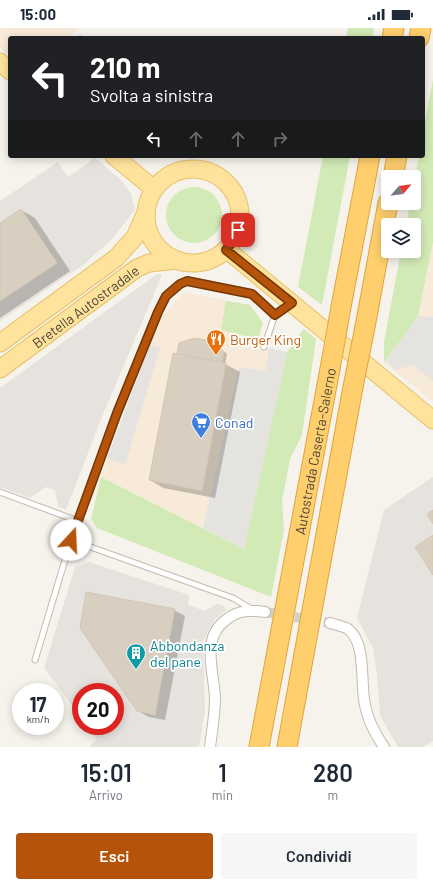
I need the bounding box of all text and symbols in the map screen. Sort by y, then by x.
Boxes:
text: 15:00 [20,5,56,23]
text: 210 m [90,50,160,84]
icon: left [24,52,76,104]
text: Svolta a sinistra [90,84,213,106]
icon: left [143,128,165,150]
icon: ahead [185,128,207,150]
icon: ahead [227,128,249,150]
icon: right [269,128,291,150]
north arrow [381,170,421,210]
map controls [381,170,421,258]
pin [221,213,255,247]
button: layers [381,218,421,258]
icon: arrive [227,219,249,241]
street label: Bretella Autostradale [29,261,142,351]
restaurant icon: Burger King [205,328,227,356]
place label: Burger King [230,331,301,348]
street label: Autostrada Caserta-Salerno [291,366,339,536]
supermarket icon: Conad [190,411,212,439]
place label: Conad [215,414,253,431]
position arrow [50,519,92,561]
place label: Abbondanza del pane [150,637,224,670]
building icon: Abbondanza del pane [125,642,147,670]
speed limit sign: 20 [72,683,124,735]
text: 17 [29,692,46,716]
text: km/h [27,713,49,725]
text: 15:01 [80,758,132,787]
text: 1 [218,758,227,787]
text: 280 [313,758,353,787]
text: Arrivo [89,787,123,803]
text: min [212,787,233,803]
text: m [328,787,338,803]
button: Esci [16,833,213,879]
button: Condividi [221,833,417,879]

